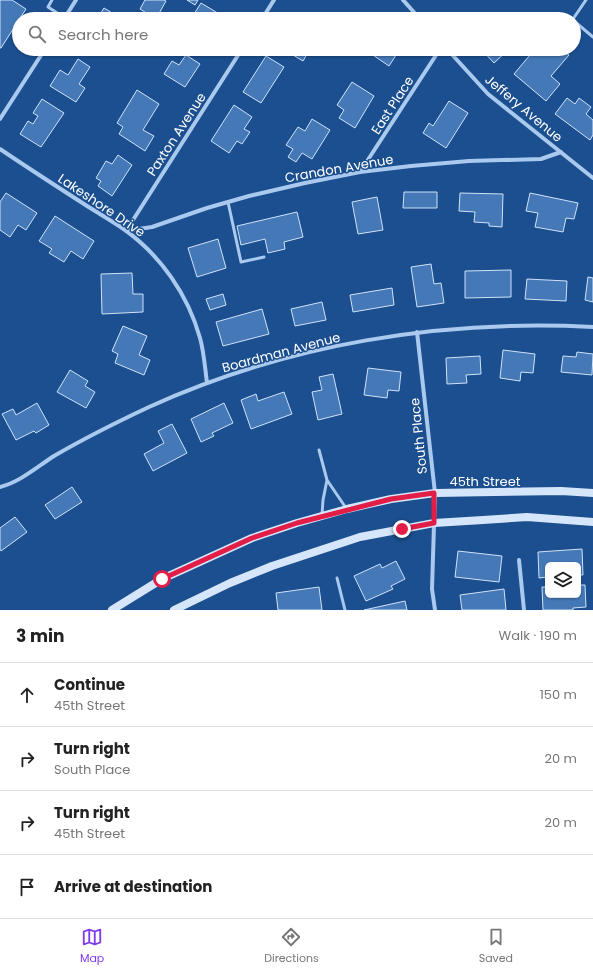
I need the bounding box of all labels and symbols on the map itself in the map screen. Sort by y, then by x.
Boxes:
street label: Jeffery Avenue [481,70,567,147]
street label: East Place [367,72,418,138]
street label: Paxton Avenue [142,89,211,180]
street label: Crandon Avenue [283,150,395,187]
street label: Lakeshore Drive [54,169,149,242]
street label: Boardman Avenue [220,328,342,377]
street label: South Place [405,397,432,475]
street label: 45th Street [450,472,521,491]
route end [393,520,411,538]
route start [153,570,171,588]

